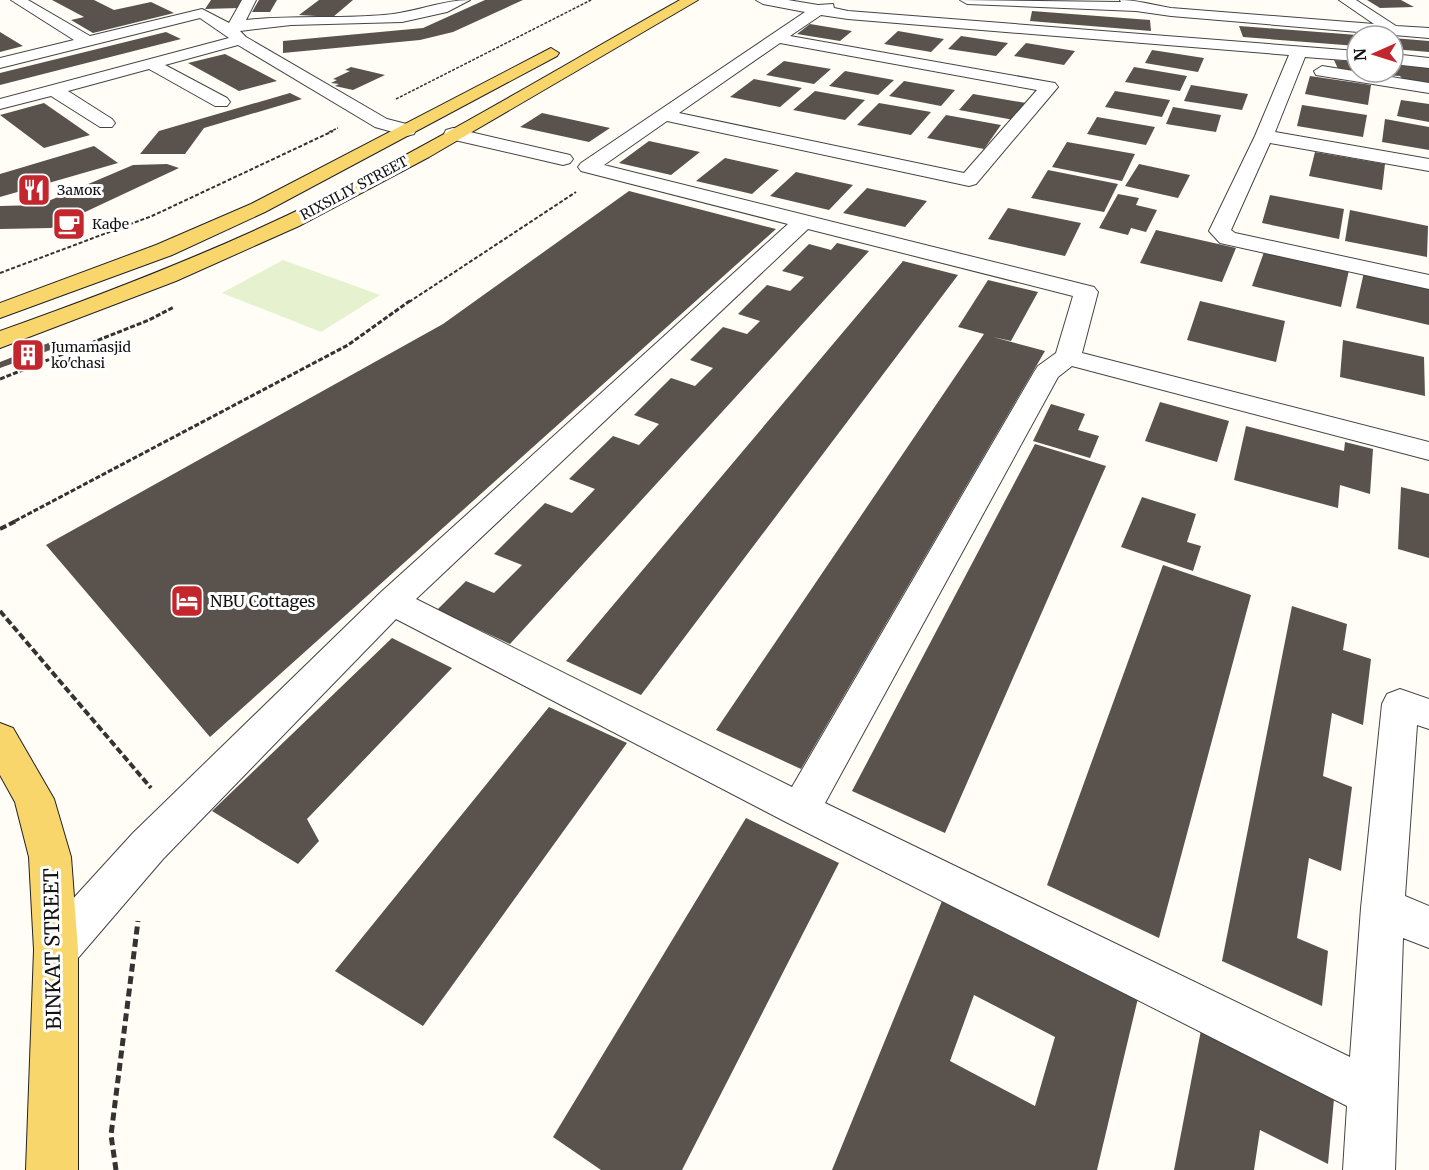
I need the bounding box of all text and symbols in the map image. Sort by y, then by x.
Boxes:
north arrow [1345,24,1405,84]
text: N [1350,48,1370,62]
street label: RIXSILIY STREET [297,152,411,224]
restaurant icon: Замок [16,172,52,208]
place label: Замок [57,181,101,199]
cafe icon: Кафе [51,206,87,242]
place label: Кафе [92,215,129,233]
building icon: Jumamasjid ko'chasi [10,337,46,373]
place label: Jumamasjid ko'chasi [50,338,132,372]
hotel icon: NBU Cottages [169,583,205,619]
place label: NBU Cottages [210,591,316,611]
street label: BINKAT STREET [38,868,66,1030]

